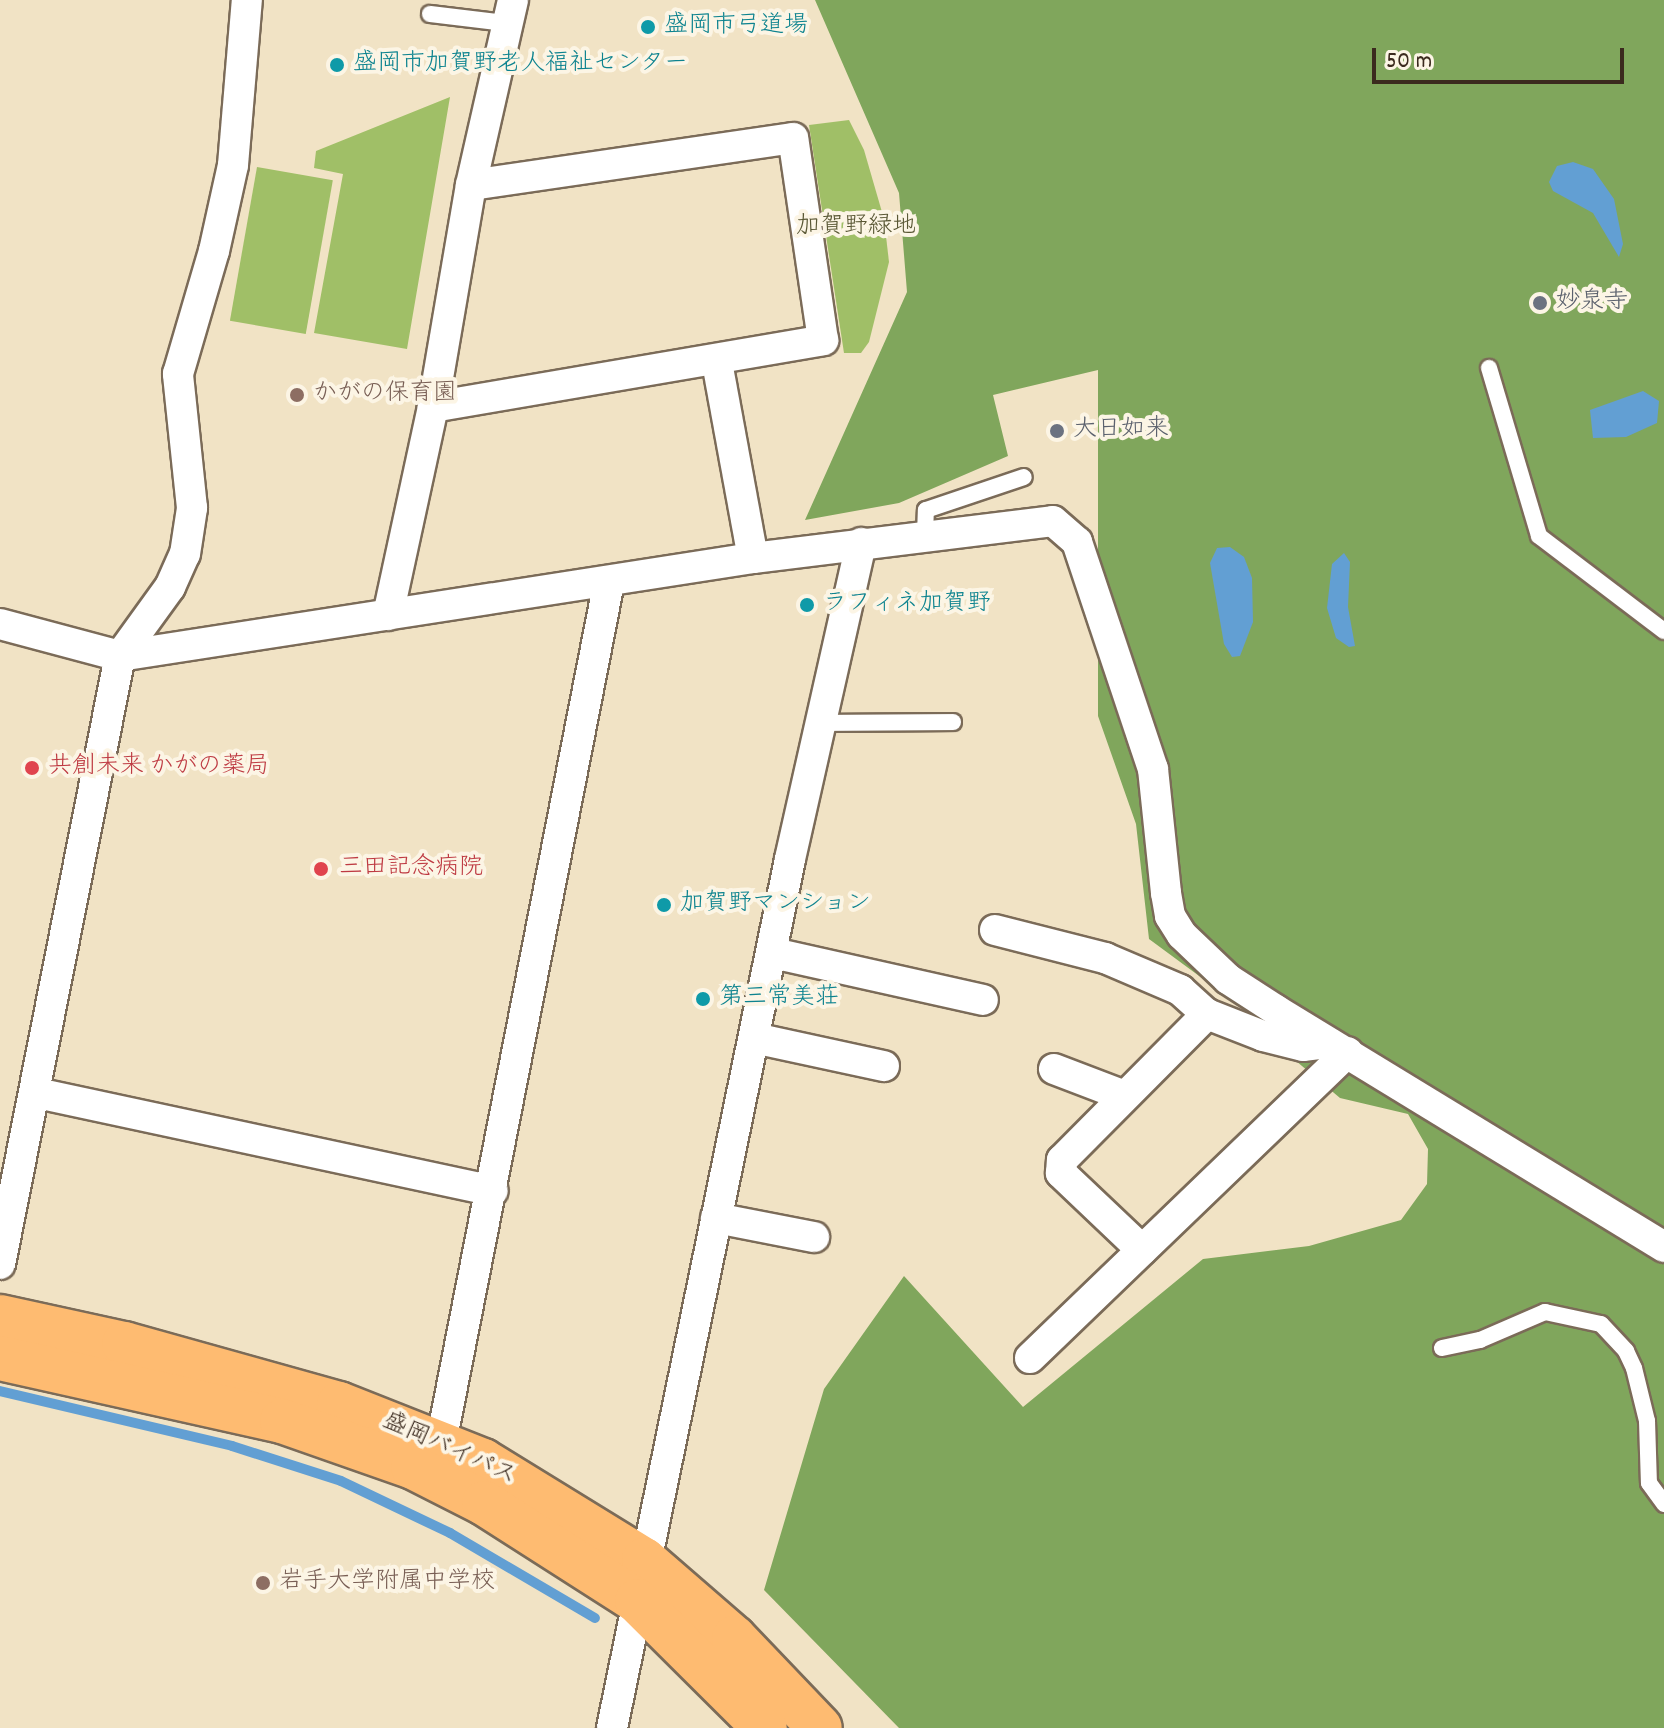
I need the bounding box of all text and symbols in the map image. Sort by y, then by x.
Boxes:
place label: 盛岡市弓道場 [664,13,808,41]
marker: 盛岡市弓道場 [639,18,657,36]
scale bar [1376,32,1628,82]
text: 50 m [1386,45,1432,79]
place label: 盛岡市加賀野老人福祉センター [353,51,689,79]
marker: 盛岡市加賀野老人福祉センター [328,56,346,74]
park label: 加賀野緑地 [796,214,916,242]
place label: 妙泉寺 [1556,289,1628,317]
marker: 妙泉寺 [1531,294,1549,312]
place label: かがの保育園 [313,381,457,409]
marker: かがの保育園 [288,386,306,404]
place label: 大日如来 [1073,417,1169,445]
marker: 大日如来 [1048,422,1066,440]
place label: ラフィネ加賀野 [823,591,991,619]
marker: ラフィネ加賀野 [798,596,816,614]
place label: 共創未来 かがの薬局 [48,754,269,782]
marker: 共創未来 かがの薬局 [23,759,41,777]
place label: 三田記念病院 [339,855,483,883]
marker: 三田記念病院 [310,858,332,880]
place label: 加賀野マンション [680,891,872,919]
marker: 加賀野マンション [655,896,673,914]
place label: 第三常美荘 [719,985,839,1013]
marker: 第三常美荘 [694,990,712,1008]
street label: 盛岡バイパス [377,1408,521,1492]
place label: 岩手大学附属中学校 [279,1569,495,1597]
marker: 岩手大学附属中学校 [254,1574,272,1592]

